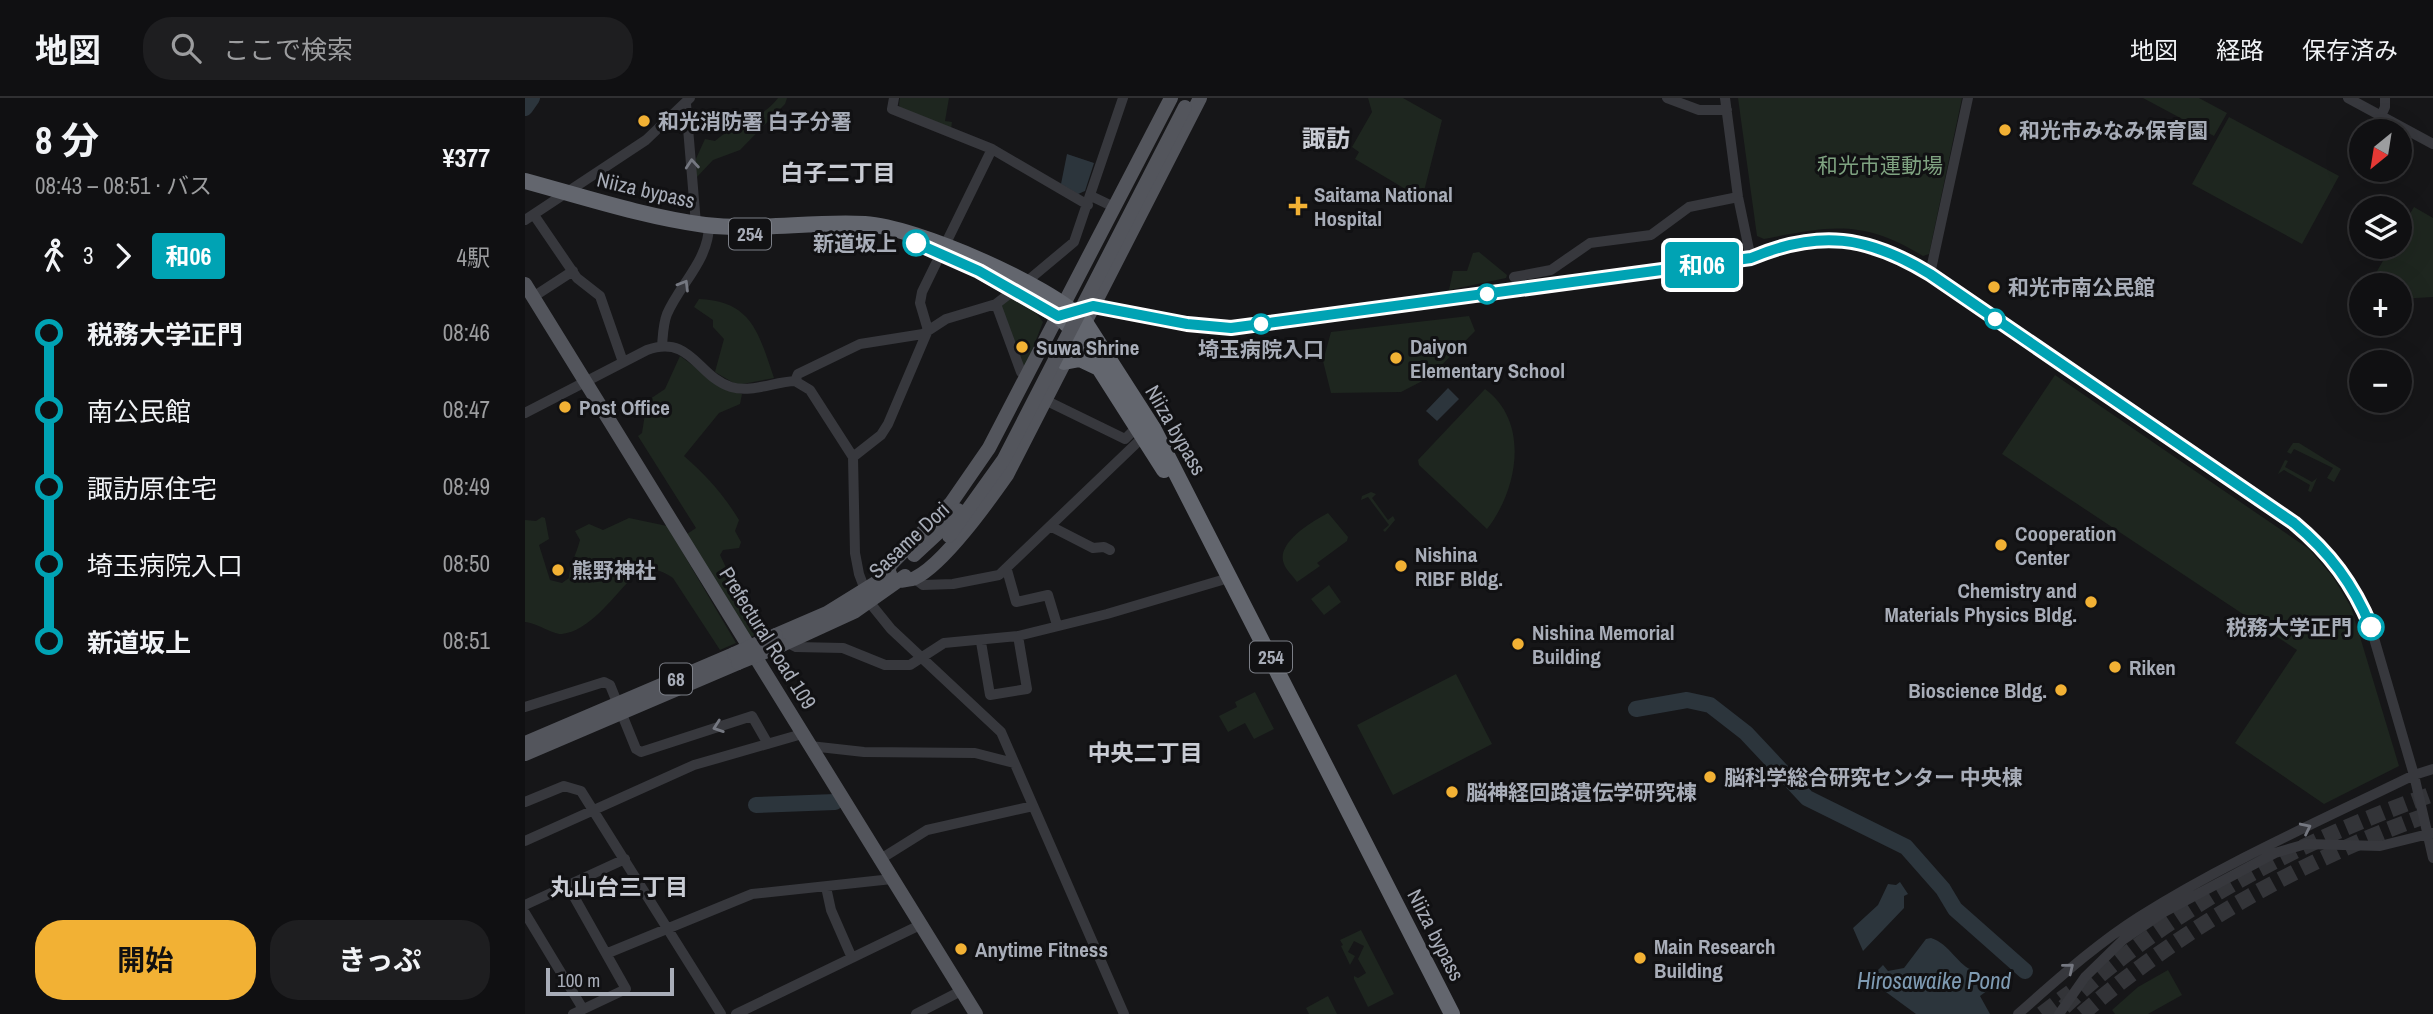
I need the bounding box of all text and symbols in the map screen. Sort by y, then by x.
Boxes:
search box [143,17,633,80]
text: 地図 [35,28,101,72]
icon: search [167,29,205,67]
text: ここで検索 [223,32,353,67]
text: 地図 [2130,34,2178,66]
text: 経路 [2216,34,2264,66]
text: 保存済み [2302,34,2398,66]
place label: 和光消防署 白子分署 [658,107,852,136]
marker: 和光消防署 白子分署 [636,113,652,129]
text: 8 分 [35,115,99,166]
place label: 和光市みなみ保育園 [2019,116,2208,145]
north arrow [2349,119,2411,182]
map controls [2349,119,2412,413]
district label: 諏訪 [1302,122,1350,154]
marker: 和光市みなみ保育園 [1997,122,2013,138]
text: ¥377 [443,140,490,175]
park label: 和光市運動場 [1817,151,1943,180]
district label: 白子二丁目 [781,157,896,188]
one-way arrow [684,158,699,169]
street label: Niiza bypass [594,165,698,215]
text: 08:43 – 08:51 · バス [35,170,212,201]
place label: Saitama National Hospital [1314,180,1453,233]
marker: Saitama National Hospital [1288,196,1308,216]
button: layers [2349,196,2412,259]
road number: 254 [729,218,771,250]
place label: 新道坂上 [813,229,897,258]
marker: 新道坂上 [903,230,929,256]
icon: walk [35,237,73,275]
icon: forward [104,237,142,275]
text: 3 [83,240,94,271]
text: 和06 [166,240,211,272]
text: 4駅 [457,242,490,273]
line badge: 和06 [1662,242,1742,288]
text: 和06 [1679,249,1725,281]
place label: 和光市南公民館 [2008,273,2155,302]
button: + [2349,273,2412,336]
marker: 和光市南公民館 [1986,279,2002,295]
one-way arrow [676,280,689,293]
unlabelled marker [1477,284,1497,304]
unlabelled marker [1985,309,2005,329]
marker: 埼玉病院入口 [1251,314,1271,334]
text: 税務大学正門 [87,317,243,352]
text: 08:46 [443,317,490,348]
place label: Daiyon Elementary School [1410,332,1565,385]
place label: Suwa Shrine [1036,333,1139,362]
place label: 埼玉病院入口 [1198,335,1324,364]
marker: Suwa Shrine [1014,339,1030,355]
marker: Daiyon Elementary School [1388,350,1404,366]
button: − [2349,350,2412,413]
street label: Niiza bypass [1139,380,1213,480]
place label: Post Office [579,393,670,422]
text: 南公民館 [87,394,191,429]
text: 08:47 [443,394,490,425]
marker: Post Office [557,399,573,415]
text: 諏訪原住宅 [87,471,217,506]
text: 08:49 [443,471,490,502]
street label: Sasame Dori [862,495,956,585]
place label: Cooperation Center [2015,519,2116,572]
marker: Cooperation Center [1993,537,2009,553]
place label: Nishina RIBF Bldg. [1415,540,1503,593]
text: 埼玉病院入口 [87,548,243,583]
text: 08:50 [443,548,490,579]
place label: 熊野神社 [572,556,656,585]
marker: Nishina RIBF Bldg. [1393,558,1409,574]
street label: Prefectural Road 109 [713,561,823,715]
marker: 熊野神社 [550,562,566,578]
place label: Chemistry and Materials Physics Bldg. [1885,576,2077,629]
marker: Chemistry and Materials Physics Bldg. [2083,594,2099,610]
place label: 税務大学正門 [2226,613,2352,642]
marker: 税務大学正門 [2358,614,2384,640]
place label: Nishina Memorial Building [1532,618,1675,671]
text: 新道坂上 [87,625,191,660]
text: 08:51 [443,625,490,656]
marker: Nishina Memorial Building [1510,636,1526,652]
road number: 254 [1250,642,1292,672]
place label: Riken [2129,653,2176,682]
marker: Riken [2107,659,2123,675]
road number: 68 [660,664,692,694]
place label: Bioscience Bldg. [1908,676,2047,705]
marker: Bioscience Bldg. [2053,682,2069,698]
one-way arrow [713,719,725,733]
district label: 中央二丁目 [1088,737,1203,768]
place label: 脳科学総合研究センター 中央棟 [1724,763,2023,792]
marker: 脳科学総合研究センター 中央棟 [1702,769,1718,785]
place label: 脳神経回路遺伝学研究棟 [1466,778,1697,807]
marker: 脳神経回路遺伝学研究棟 [1444,784,1460,800]
one-way arrow [2299,823,2311,837]
district label: 丸山台三丁目 [550,871,688,902]
street label: Niiza bypass [1400,884,1472,986]
button: 開始 [35,920,256,1000]
button: きっぷ [270,920,490,1000]
place label: Main Research Building [1654,932,1776,985]
place label: Anytime Fitness [975,935,1108,964]
marker: Anytime Fitness [953,941,969,957]
marker: Main Research Building [1632,950,1648,966]
one-way arrow [2062,964,2074,977]
scale bar [546,965,674,997]
water label: Hirosawaike Pond [1857,965,2012,996]
text: 100 m [557,967,600,993]

